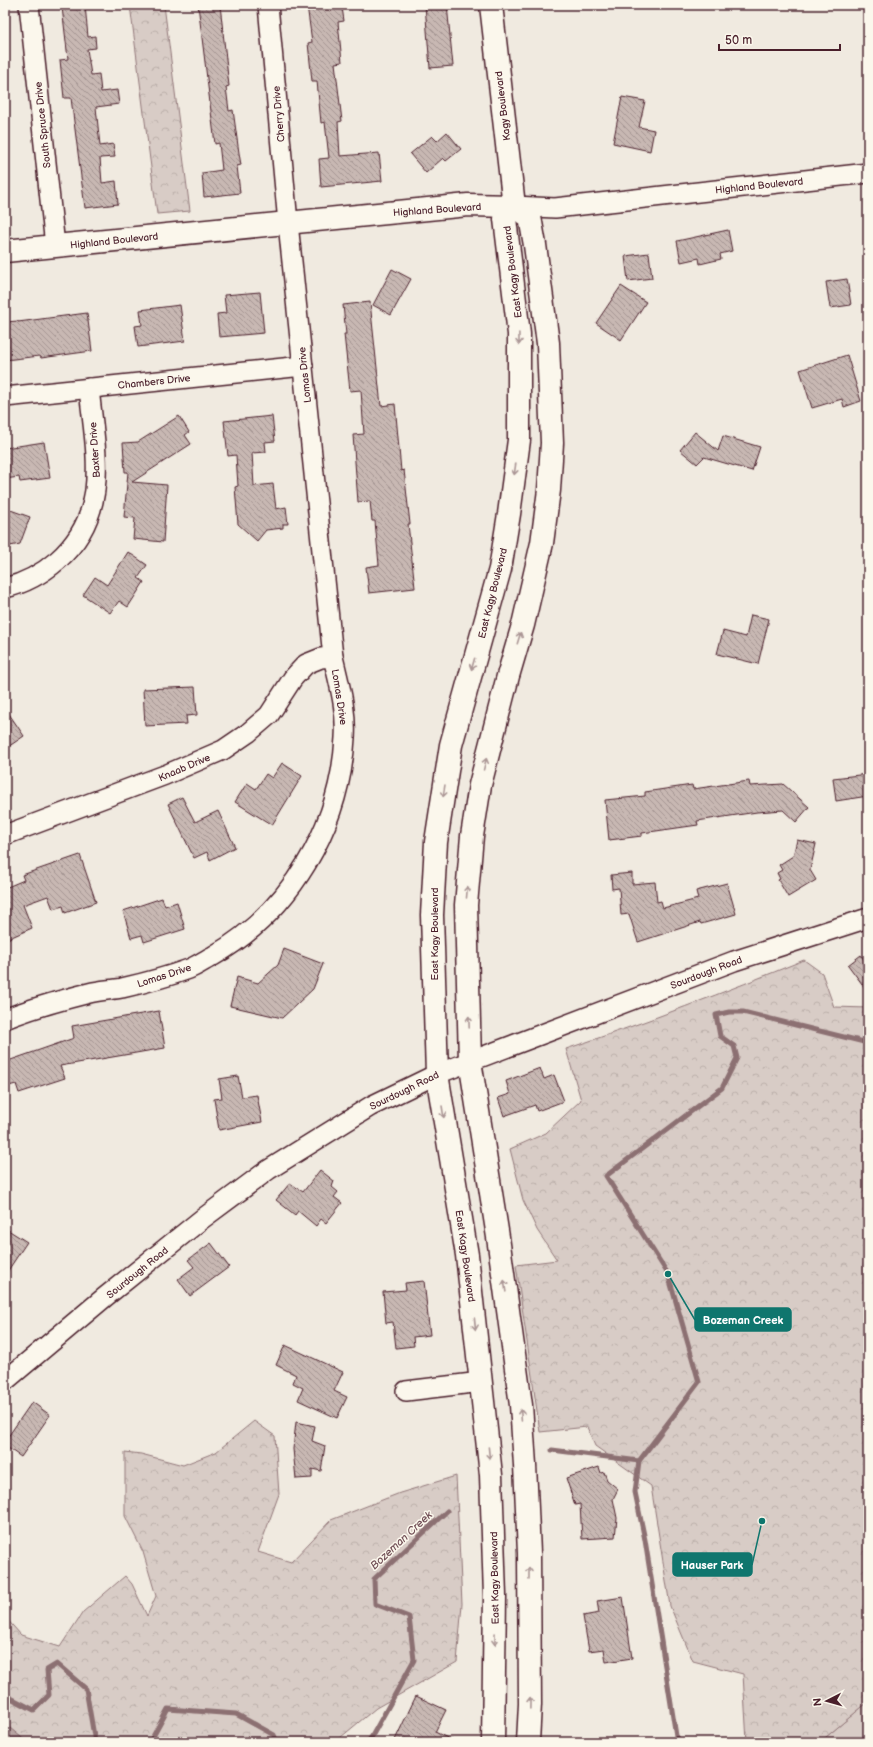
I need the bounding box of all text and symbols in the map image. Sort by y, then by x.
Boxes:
scale bar [719,26,840,52]
text: 50 m [725,33,752,48]
street label: Kagy Boulevard [493,70,513,141]
street label: South Spruce Drive [32,81,53,169]
street label: Cherry Drive [271,85,287,143]
street label: Highland Boulevard [715,175,804,197]
street label: Highland Boulevard [393,201,482,219]
street label: East Kagy Boulevard [501,225,525,319]
street label: Highland Boulevard [70,230,159,252]
one-way arrow [515,332,523,345]
street label: Lomas Drive [296,346,314,403]
street label: Chambers Drive [117,372,191,392]
street label: Baxter Drive [87,422,103,478]
one-way arrow [511,462,519,475]
street label: East Kagy Boulevard [476,546,510,640]
one-way arrow [516,632,523,645]
one-way arrow [469,657,476,670]
street label: Lomas Drive [329,668,349,726]
street label: Knaab Drive [157,752,212,784]
one-way arrow [482,758,490,771]
one-way arrow [440,784,448,797]
one-way arrow [463,886,470,899]
street label: East Kagy Boulevard [429,887,441,980]
street label: Sourdough Road [669,954,744,992]
street label: Lomas Drive [136,962,193,990]
one-way arrow [465,1016,473,1029]
street label: Sourdough Road [368,1069,441,1113]
one-way arrow [440,1105,448,1118]
street label: East Kagy Boulevard [453,1209,477,1303]
street label: Sourdough Road [104,1244,171,1301]
one-way arrow [501,1280,509,1293]
callout: Bozeman Creek [695,1308,791,1331]
text: Bozeman Creek [703,1314,783,1327]
one-way arrow [471,1317,478,1330]
one-way arrow [518,1409,525,1422]
one-way arrow [485,1446,492,1459]
water label: Bozeman Creek [368,1508,435,1572]
street label: East Kagy Boulevard [488,1531,502,1625]
callout: Hauser Park [673,1553,752,1576]
text: Hauser Park [681,1559,744,1572]
one-way arrow [525,1567,533,1580]
one-way arrow [491,1632,499,1645]
north arrow [807,1681,847,1721]
one-way arrow [526,1697,534,1710]
text: N [811,1697,824,1707]

